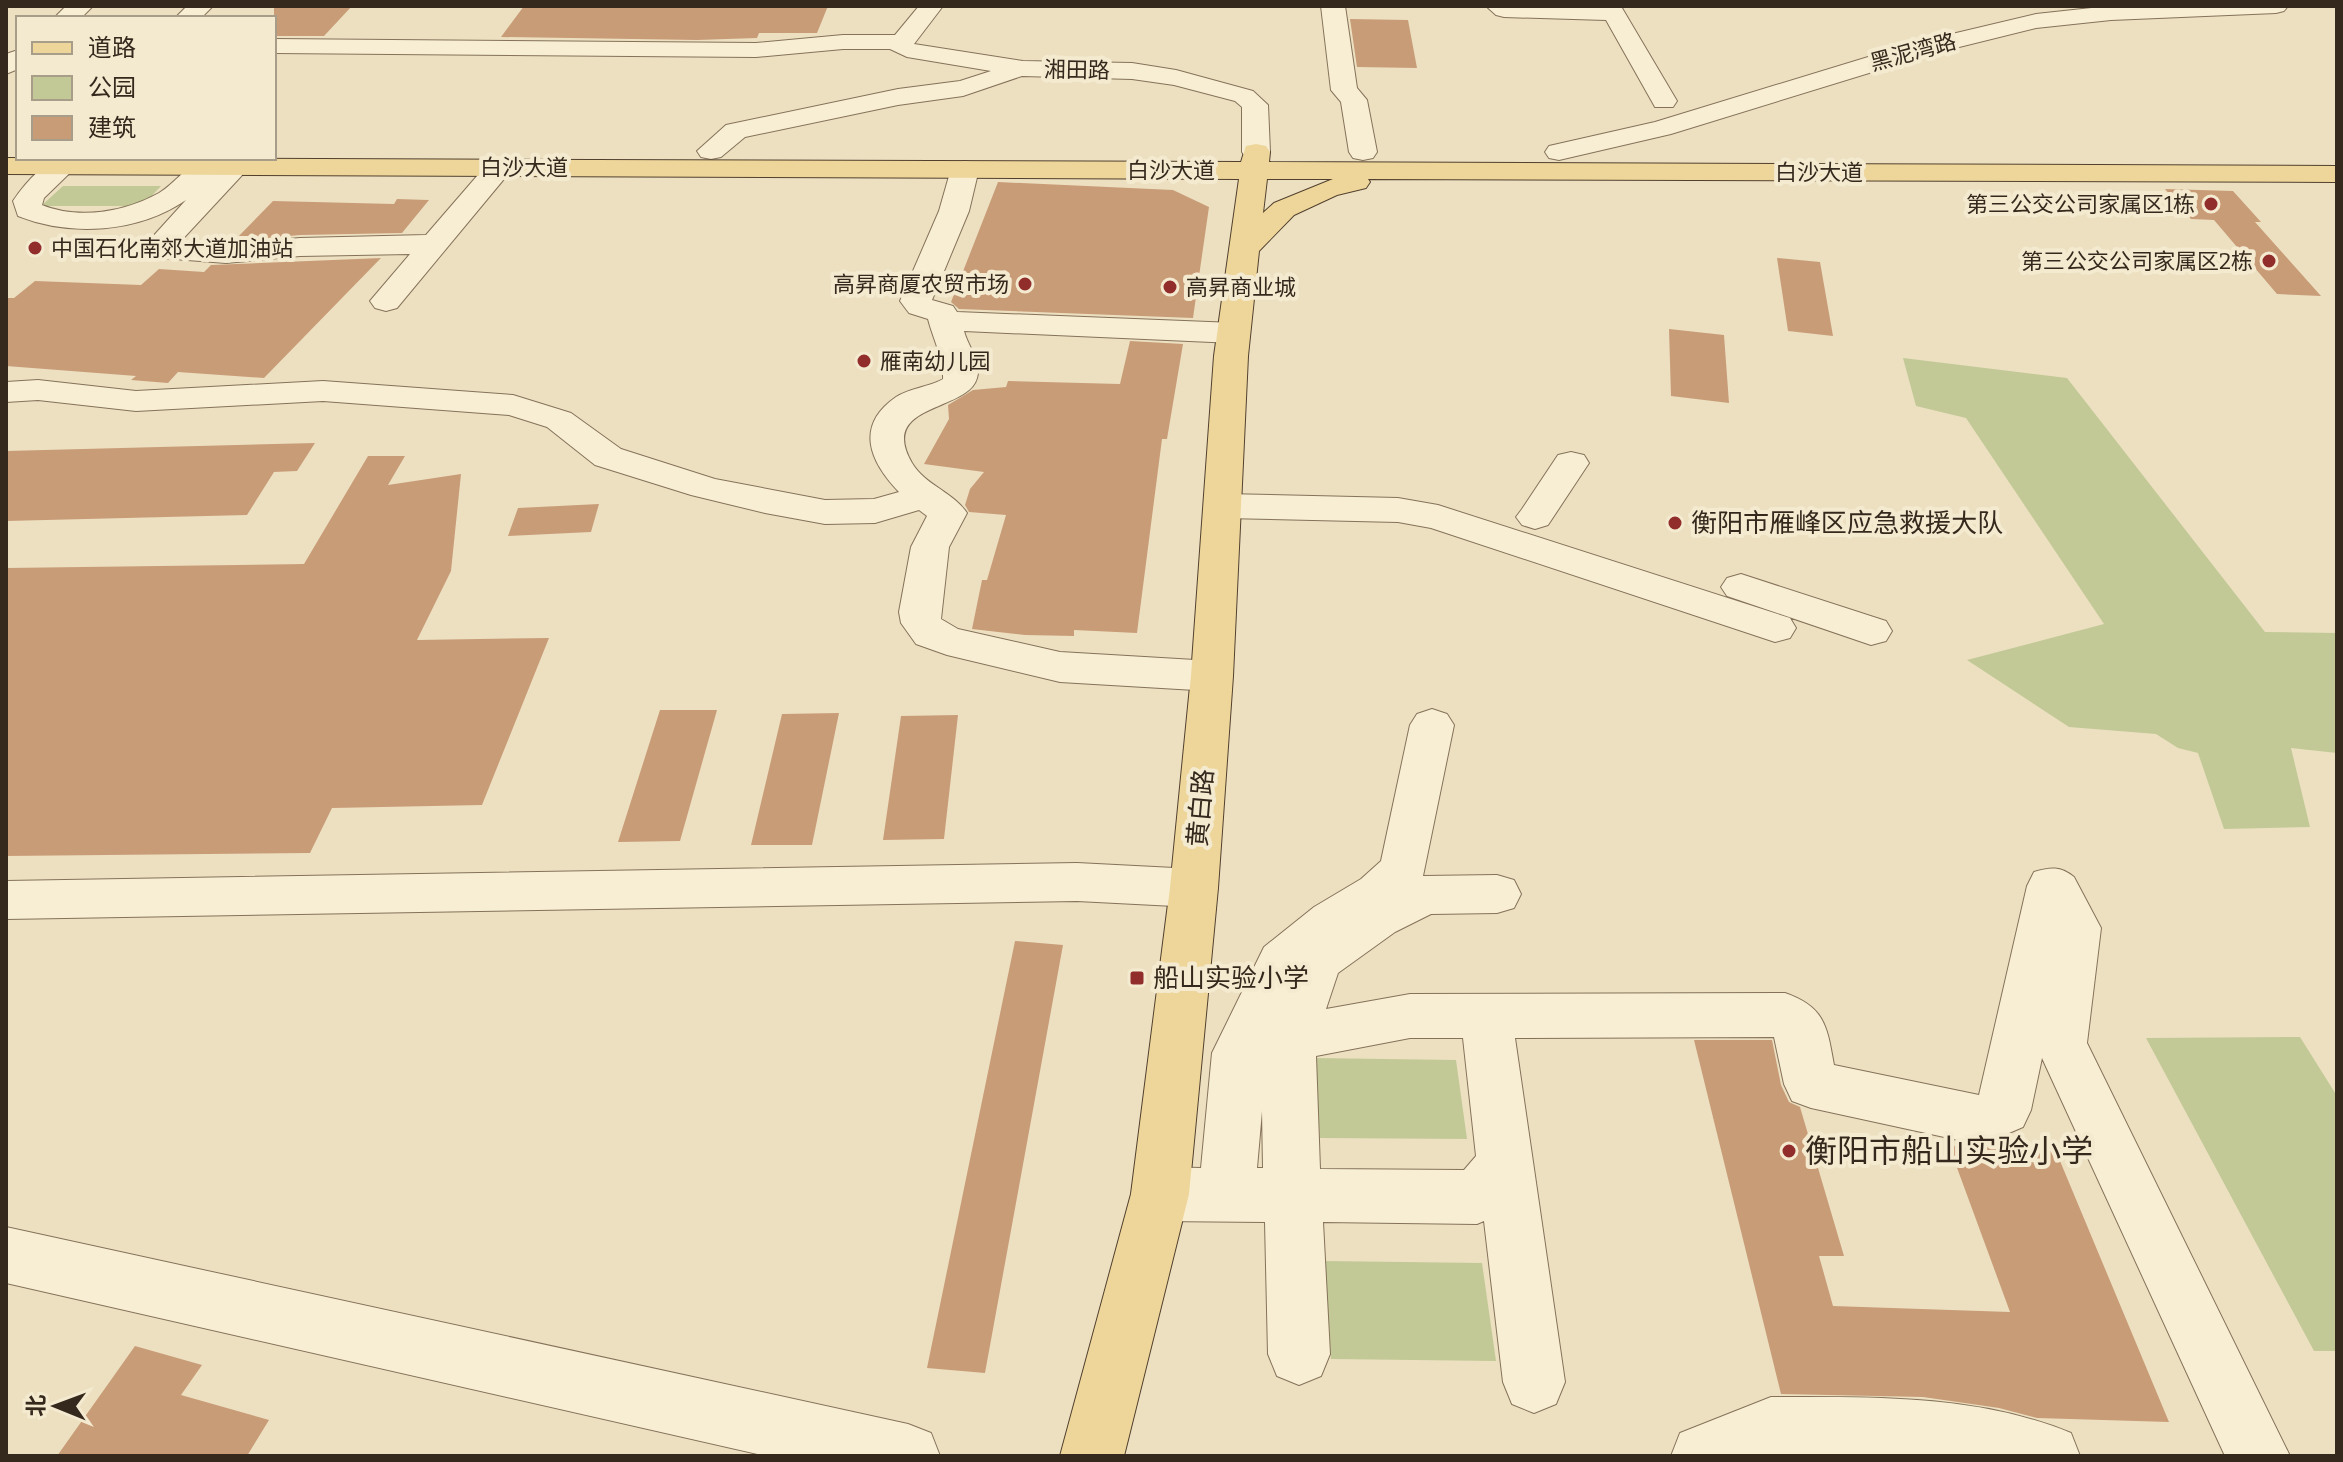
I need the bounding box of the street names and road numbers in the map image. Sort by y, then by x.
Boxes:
street label: 黑泥湾路 [1867,28,1959,76]
street label: 湘田路 [1044,56,1110,84]
street label: 白沙大道 [480,154,568,181]
street label: 白沙大道 [1127,157,1215,184]
street label: 白沙大道 [1775,159,1863,186]
street label: 黄白路 [1182,768,1220,848]

